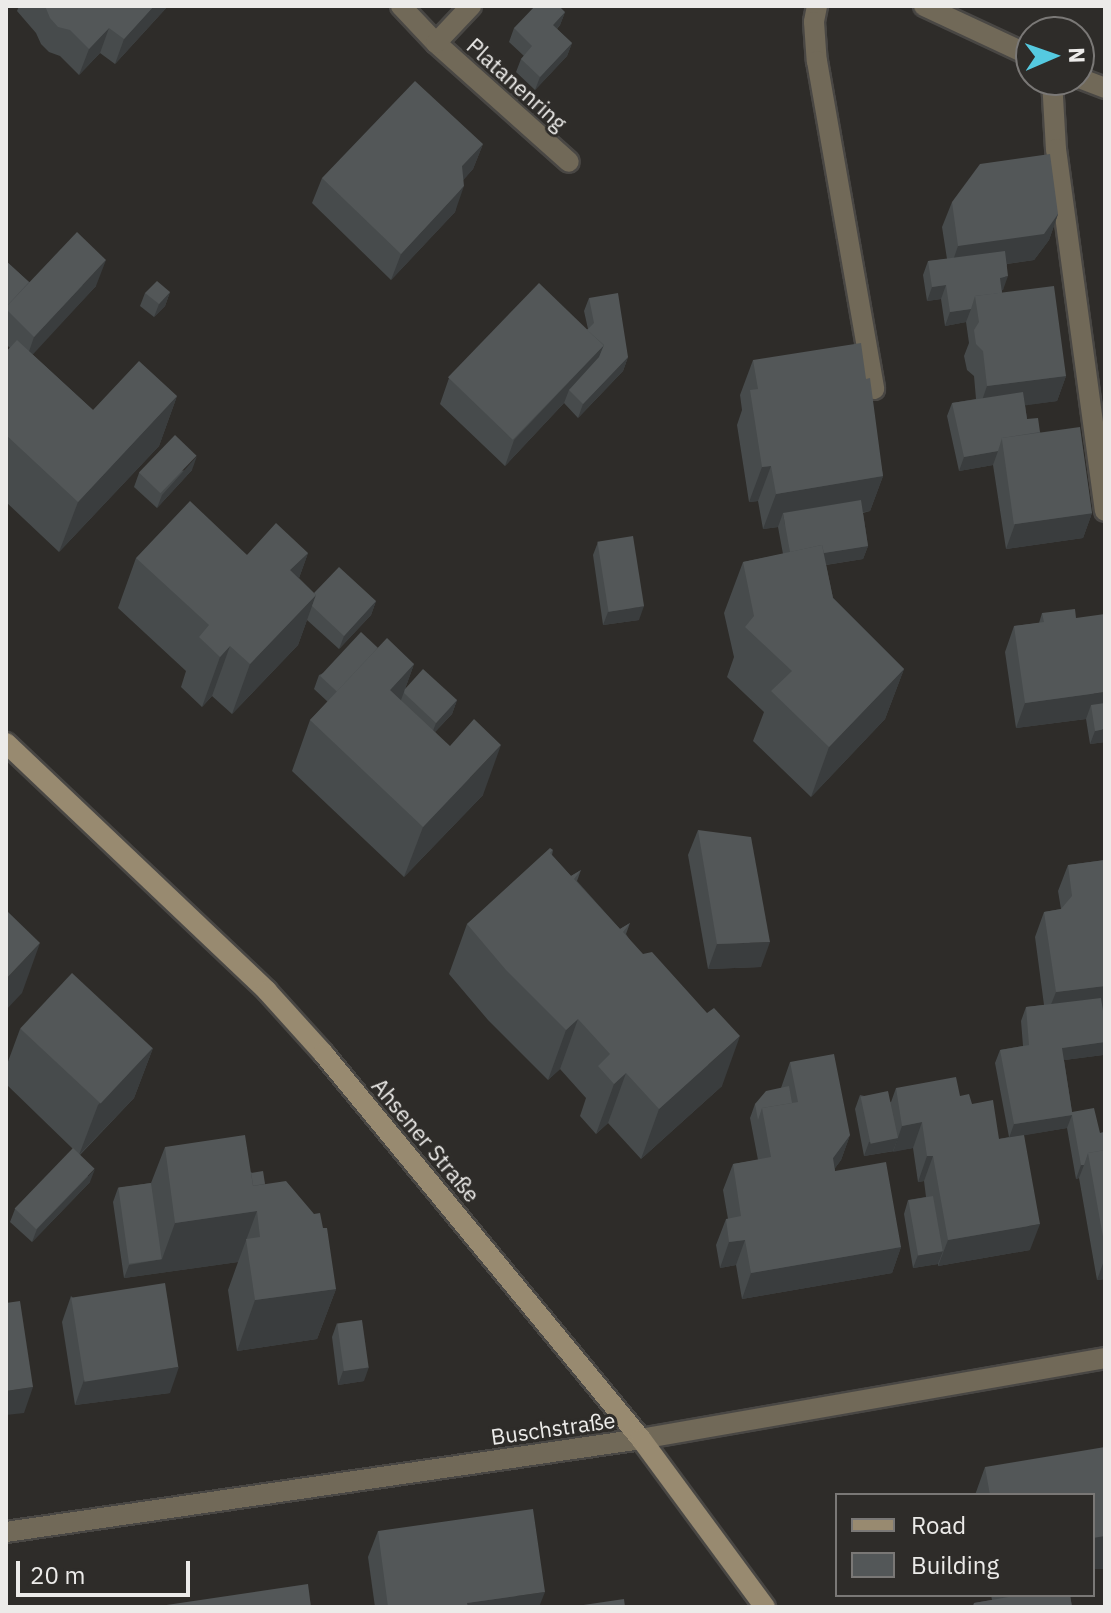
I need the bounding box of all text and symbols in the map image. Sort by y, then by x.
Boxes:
north arrow [1015,16,1095,96]
street label: Platanenring [462,32,572,136]
text: N [1063,47,1092,64]
street label: Ahsener Straße [367,1073,485,1207]
street label: Buschstraße [489,1406,617,1450]
legend [835,1493,1095,1597]
text: Road [911,1509,966,1541]
scale bar [20,1545,194,1595]
text: Building [911,1549,999,1581]
text: 20 m [30,1559,85,1591]

